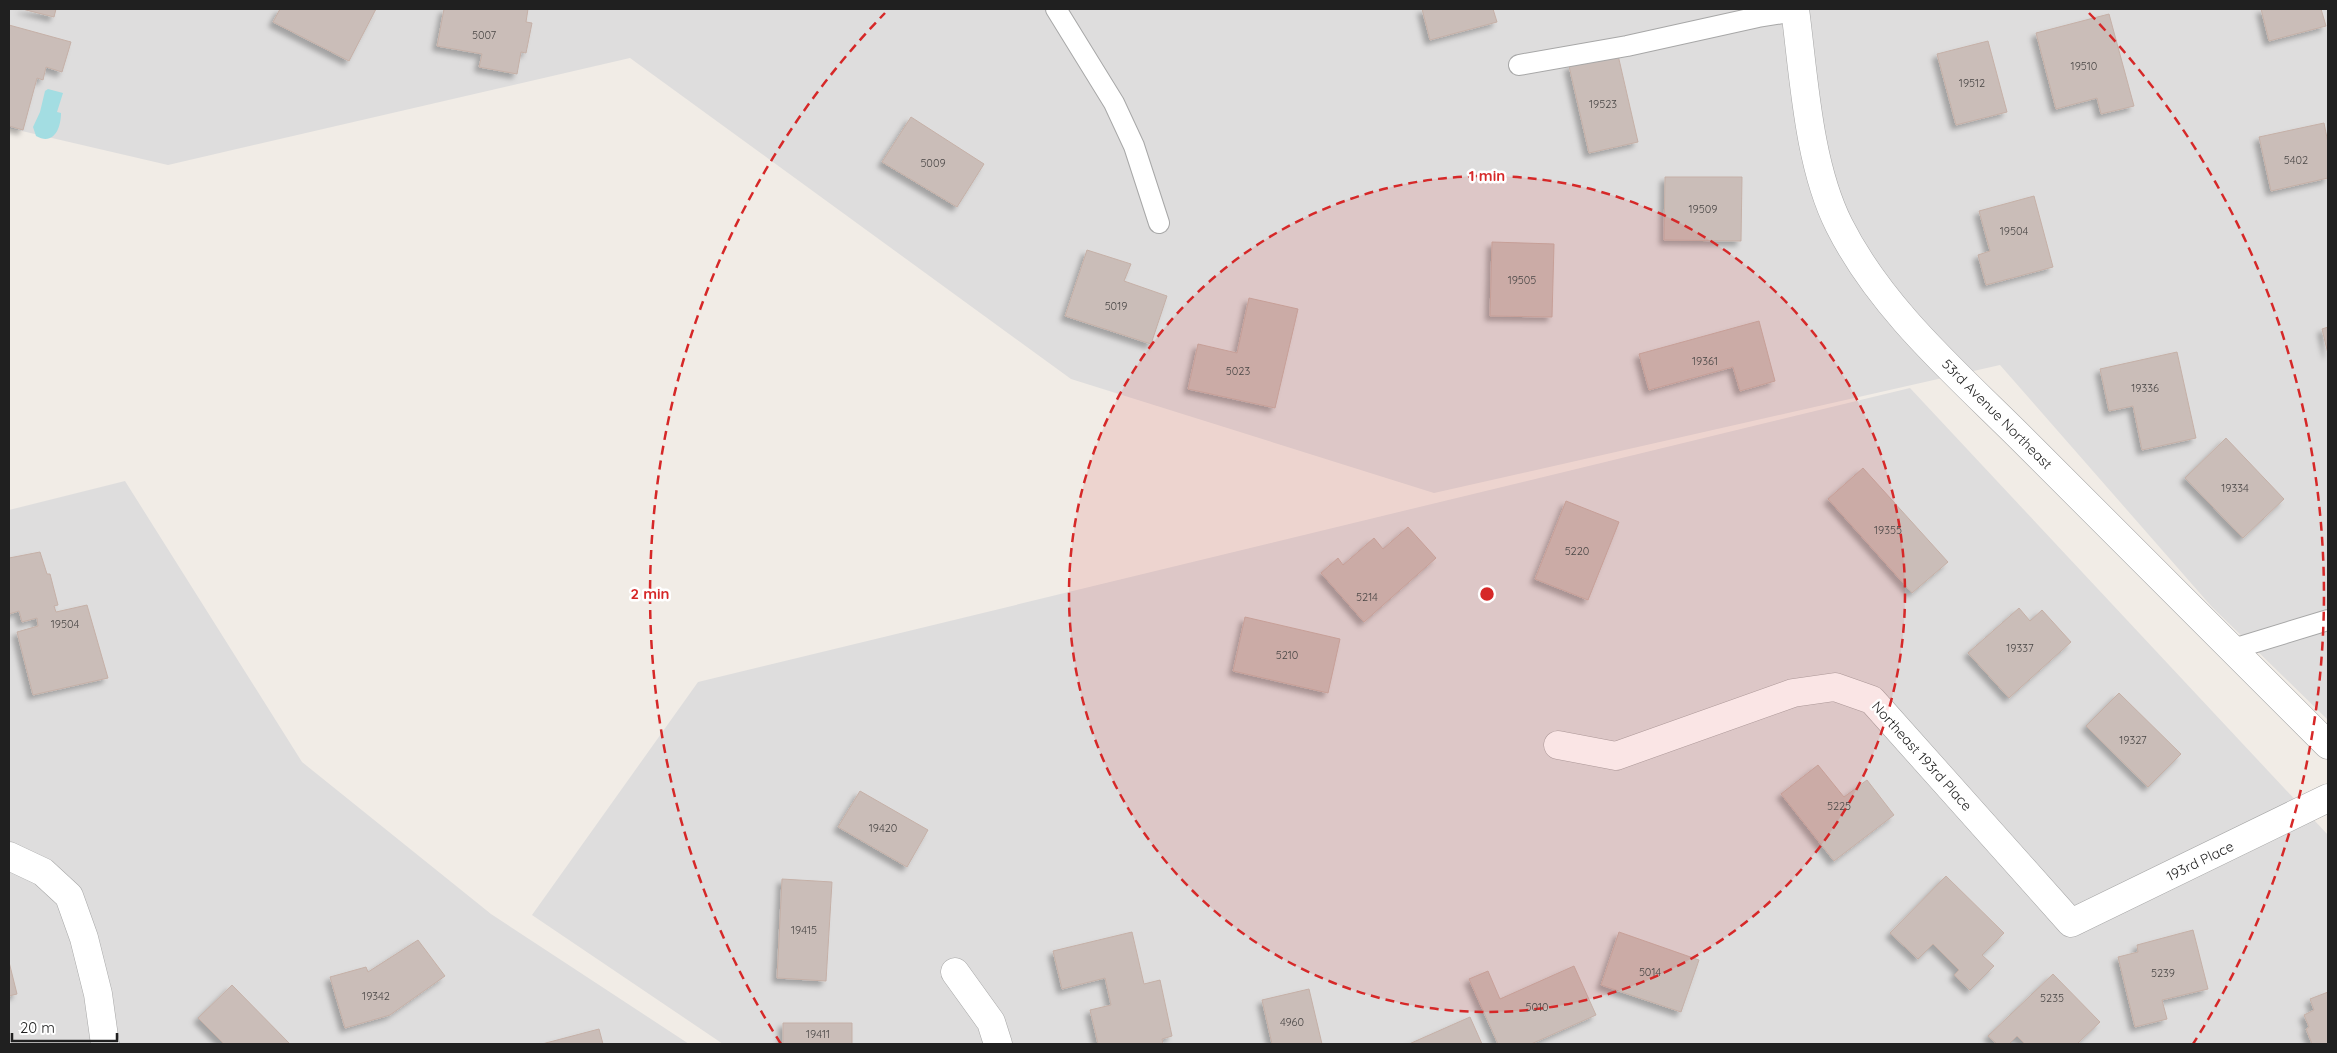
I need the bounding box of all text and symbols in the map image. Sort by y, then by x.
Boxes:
house number: 5007 [472,28,496,42]
house number: 19510 [2071,59,2097,73]
house number: 19512 [1959,76,1985,90]
house number: 19523 [1589,97,1617,111]
house number: 5402 [2284,153,2308,167]
house number: 5009 [920,156,946,170]
text: 1 min [1469,166,1505,185]
house number: 19509 [1689,202,1717,216]
house number: 19504 [2000,224,2028,238]
house number: 19505 [1508,273,1536,287]
house number: 5019 [1105,299,1127,313]
house number: 19361 [1692,354,1718,368]
street label: 53rd Avenue Northeast [1938,355,2056,473]
house number: 5023 [1226,364,1250,378]
house number: 19336 [2131,381,2159,395]
house number: 19334 [2221,481,2249,495]
house number: 19355 [1874,523,1902,537]
house number: 5220 [1565,544,1589,558]
text: 2 min [630,584,670,603]
centre of rings [1478,585,1496,603]
house number: 5214 [1356,590,1378,604]
house number: 19504 [51,617,79,631]
house number: 19337 [2006,641,2034,655]
house number: 5210 [1276,648,1298,662]
street label: Northeast 193rd Place [1868,697,1976,815]
house number: 19327 [2119,733,2147,747]
house number: 5225 [1827,799,1851,813]
house number: 19420 [869,821,897,835]
street label: 193rd Place [2163,837,2237,885]
house number: 19415 [791,923,817,937]
house number: 5014 [1639,965,1661,979]
house number: 5239 [2151,966,2175,980]
house number: 19342 [362,989,390,1003]
house number: 5235 [2040,991,2064,1005]
house number: 5010 [1525,1000,1549,1014]
scale bar [12,1010,118,1042]
house number: 4960 [1280,1015,1304,1029]
text: 20 m [20,1018,55,1037]
house number: 19411 [806,1027,830,1041]

